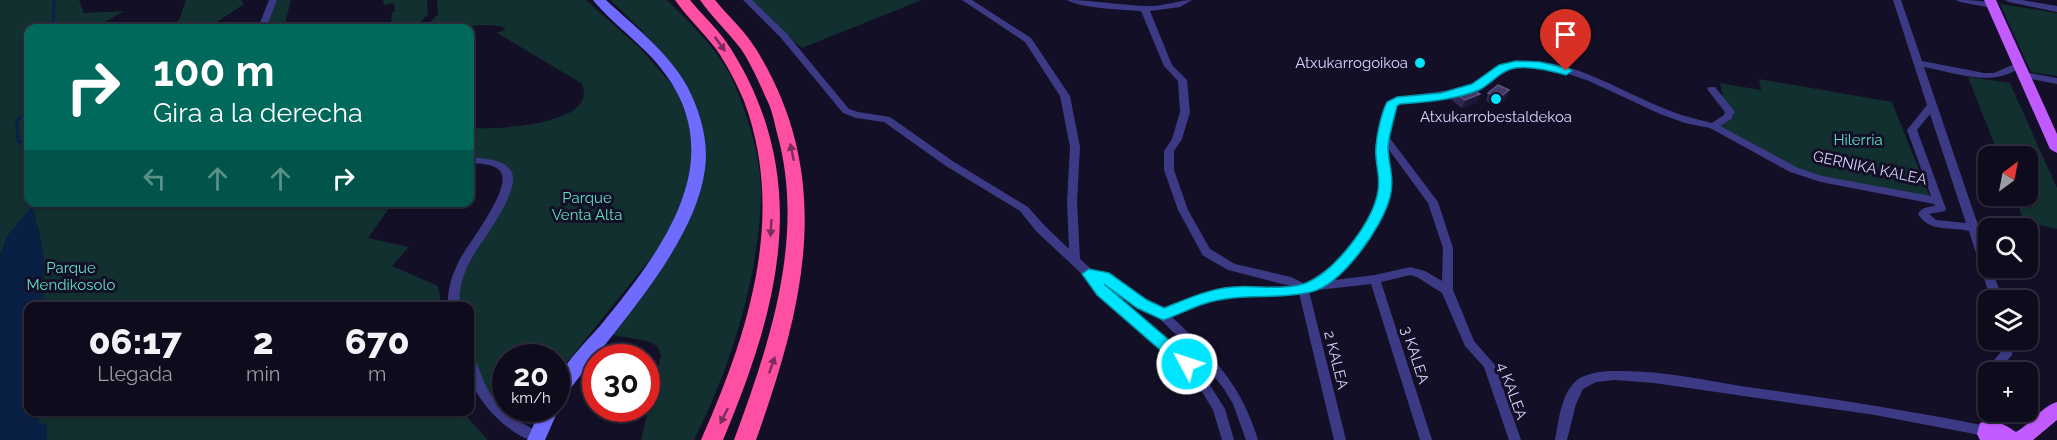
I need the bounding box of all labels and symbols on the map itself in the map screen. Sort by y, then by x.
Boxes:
pin [1540,9,1591,71]
one-way arrow [714,36,726,51]
place label: Atxukarrogoikoa [1295,54,1408,72]
marker: Atxukarrogoikoa [1413,56,1427,70]
marker: Atxukarrobestaldekoa [1489,92,1503,106]
place label: Atxukarrobestaldekoa [1420,108,1572,126]
park label: Hilerria [1833,131,1883,149]
one-way arrow [787,143,796,162]
north arrow [1978,146,2038,206]
street label: GERNIKA KALEA [1811,147,1929,189]
park label: Parque Venta Alta [552,189,622,224]
one-way arrow [766,218,776,237]
park label: Parque Mendikosolo [27,259,115,294]
street label: 3 KALEA [1397,324,1433,386]
street label: 2 KALEA [1320,329,1352,391]
position arrow [1155,332,1219,396]
speed limit sign: 30 [582,344,660,422]
one-way arrow [767,356,777,374]
street label: 4 KALEA [1493,360,1531,422]
one-way arrow [719,407,728,424]

